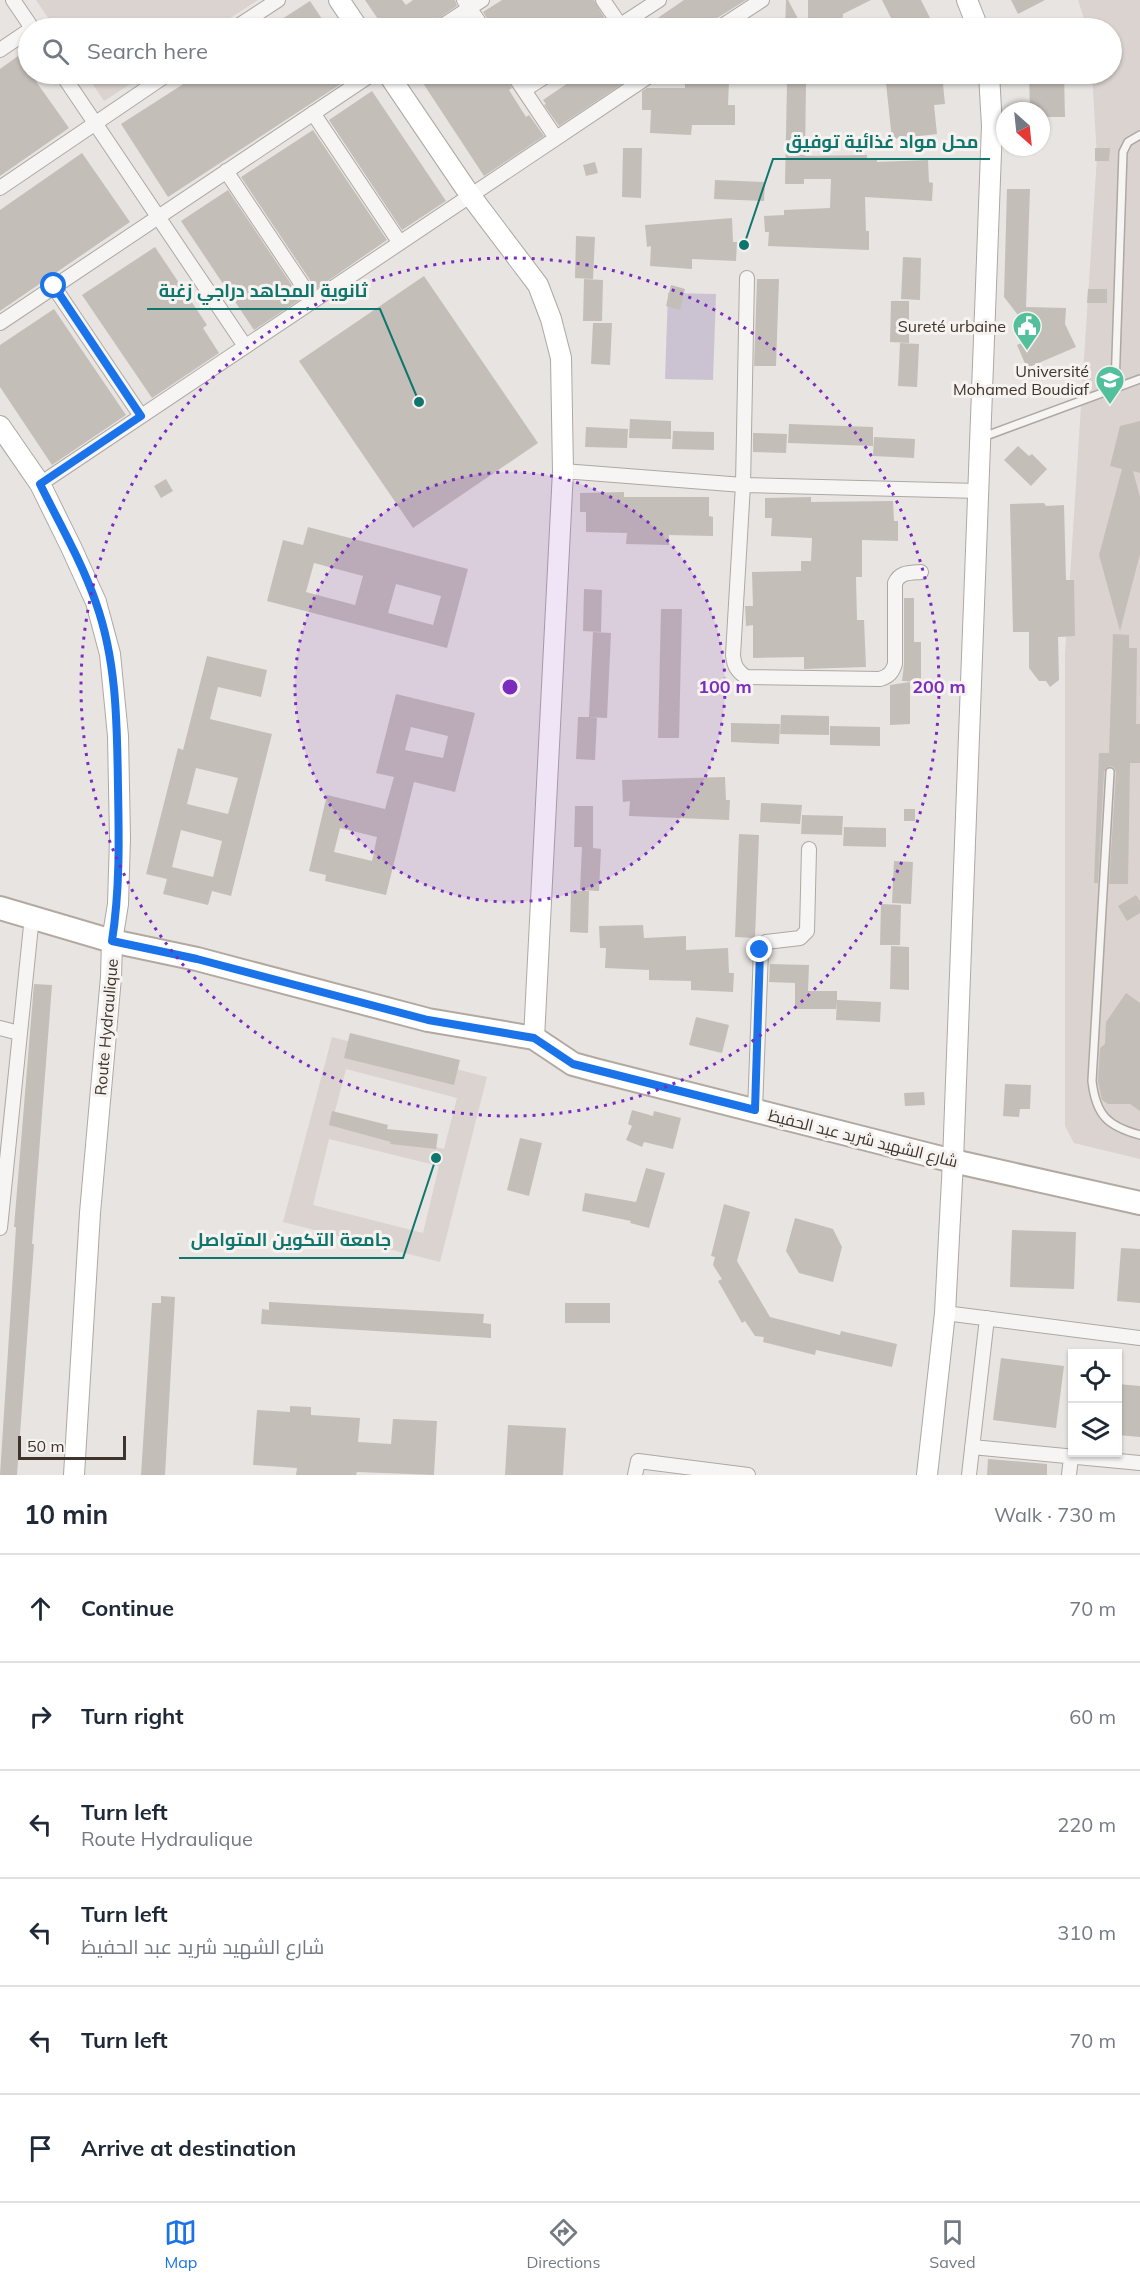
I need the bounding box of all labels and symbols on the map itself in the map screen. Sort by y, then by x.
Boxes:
north arrow [996,102,1050,156]
callout: محل مواد غذائية توفيق [773,123,990,159]
text: محل مواد غذائية توفيق [786,130,978,153]
route start [40,272,66,298]
callout: ثانوية المجاهد دراجي زغبة [147,273,380,309]
text: ثانوية المجاهد دراجي زغبة [159,279,368,306]
public building icon: Sureté urbaine [1011,310,1043,352]
place label: Sureté urbaine [898,316,1006,336]
place label: Université Mohamed Boudiaf [953,361,1090,399]
school or university icon: Université Mohamed Boudiaf [1094,364,1126,406]
text: 100 m [698,675,752,698]
text: 200 m [912,675,966,698]
centre of rings [500,677,520,697]
route end [746,936,772,962]
street label: Route Hydraulique [90,958,122,1096]
street label: شارع الشهيد شريد عبد الحفيظ [766,1105,960,1173]
callout: جامعة التكوين المتواصل [179,1222,403,1258]
text: جامعة التكوين المتواصل [191,1228,391,1251]
scale bar [18,1433,126,1460]

